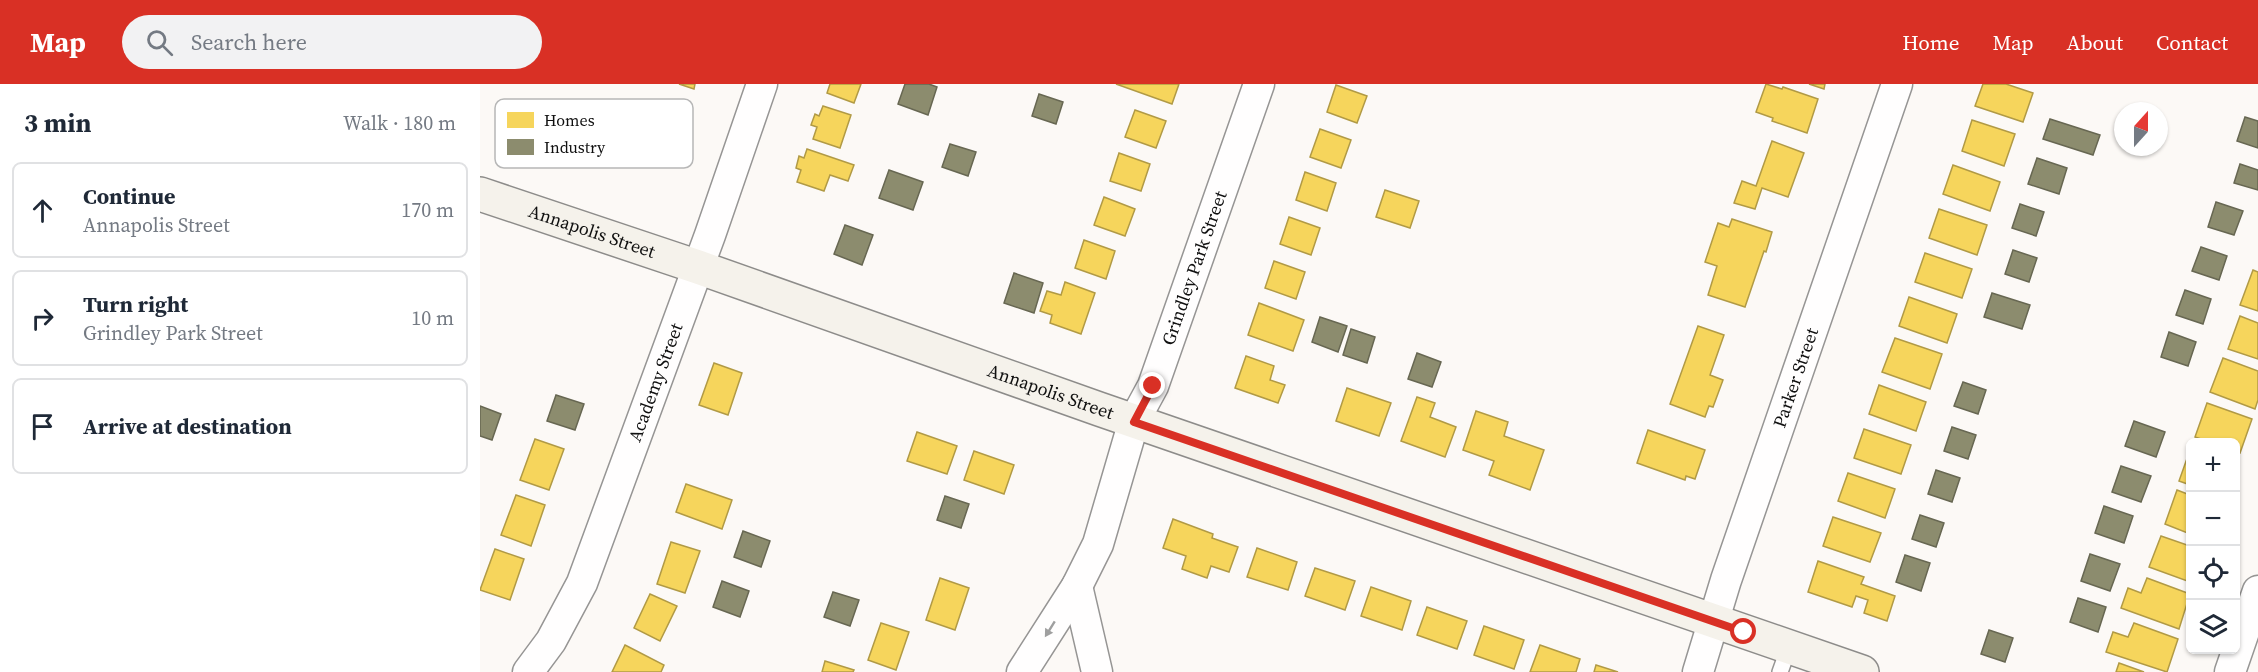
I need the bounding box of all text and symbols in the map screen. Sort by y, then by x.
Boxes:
search box [122,15,542,69]
text: Map [30,23,86,61]
icon: search [143,26,176,59]
text: Search here [191,27,307,57]
text: Home [1902,28,1960,57]
text: Map [1993,28,2034,57]
text: About [2067,28,2123,57]
text: Contact [2156,28,2228,57]
legend [495,99,693,168]
north arrow [2114,102,2168,156]
text: 3 min [24,105,91,141]
text: Walk · 180 m [343,109,456,137]
text: Homes [544,109,595,131]
text: Industry [544,136,606,158]
text: Continue [83,181,176,211]
street label: Grindley Park Street [1155,187,1233,348]
icon: ahead [26,194,59,227]
text: 170 m [401,196,454,224]
street label: Annapolis Street [525,198,659,264]
text: Annapolis Street [83,211,230,239]
text: Turn right [83,289,188,319]
icon: right [26,302,59,335]
text: 10 m [411,304,454,332]
text: Grindley Park Street [83,319,263,347]
street label: Academy Street [622,319,689,445]
street label: Parker Street [1766,324,1824,431]
street label: Annapolis Street [984,358,1117,425]
route end [1139,372,1165,398]
icon: arrive [26,410,59,443]
text: Arrive at destination [83,411,292,441]
map controls [2186,438,2240,654]
button: + [2186,438,2240,492]
button: − [2186,492,2240,546]
button: locate [2186,546,2240,600]
button: layers [2186,600,2240,654]
route start [1730,618,1756,644]
one-way arrow [1045,621,1056,637]

